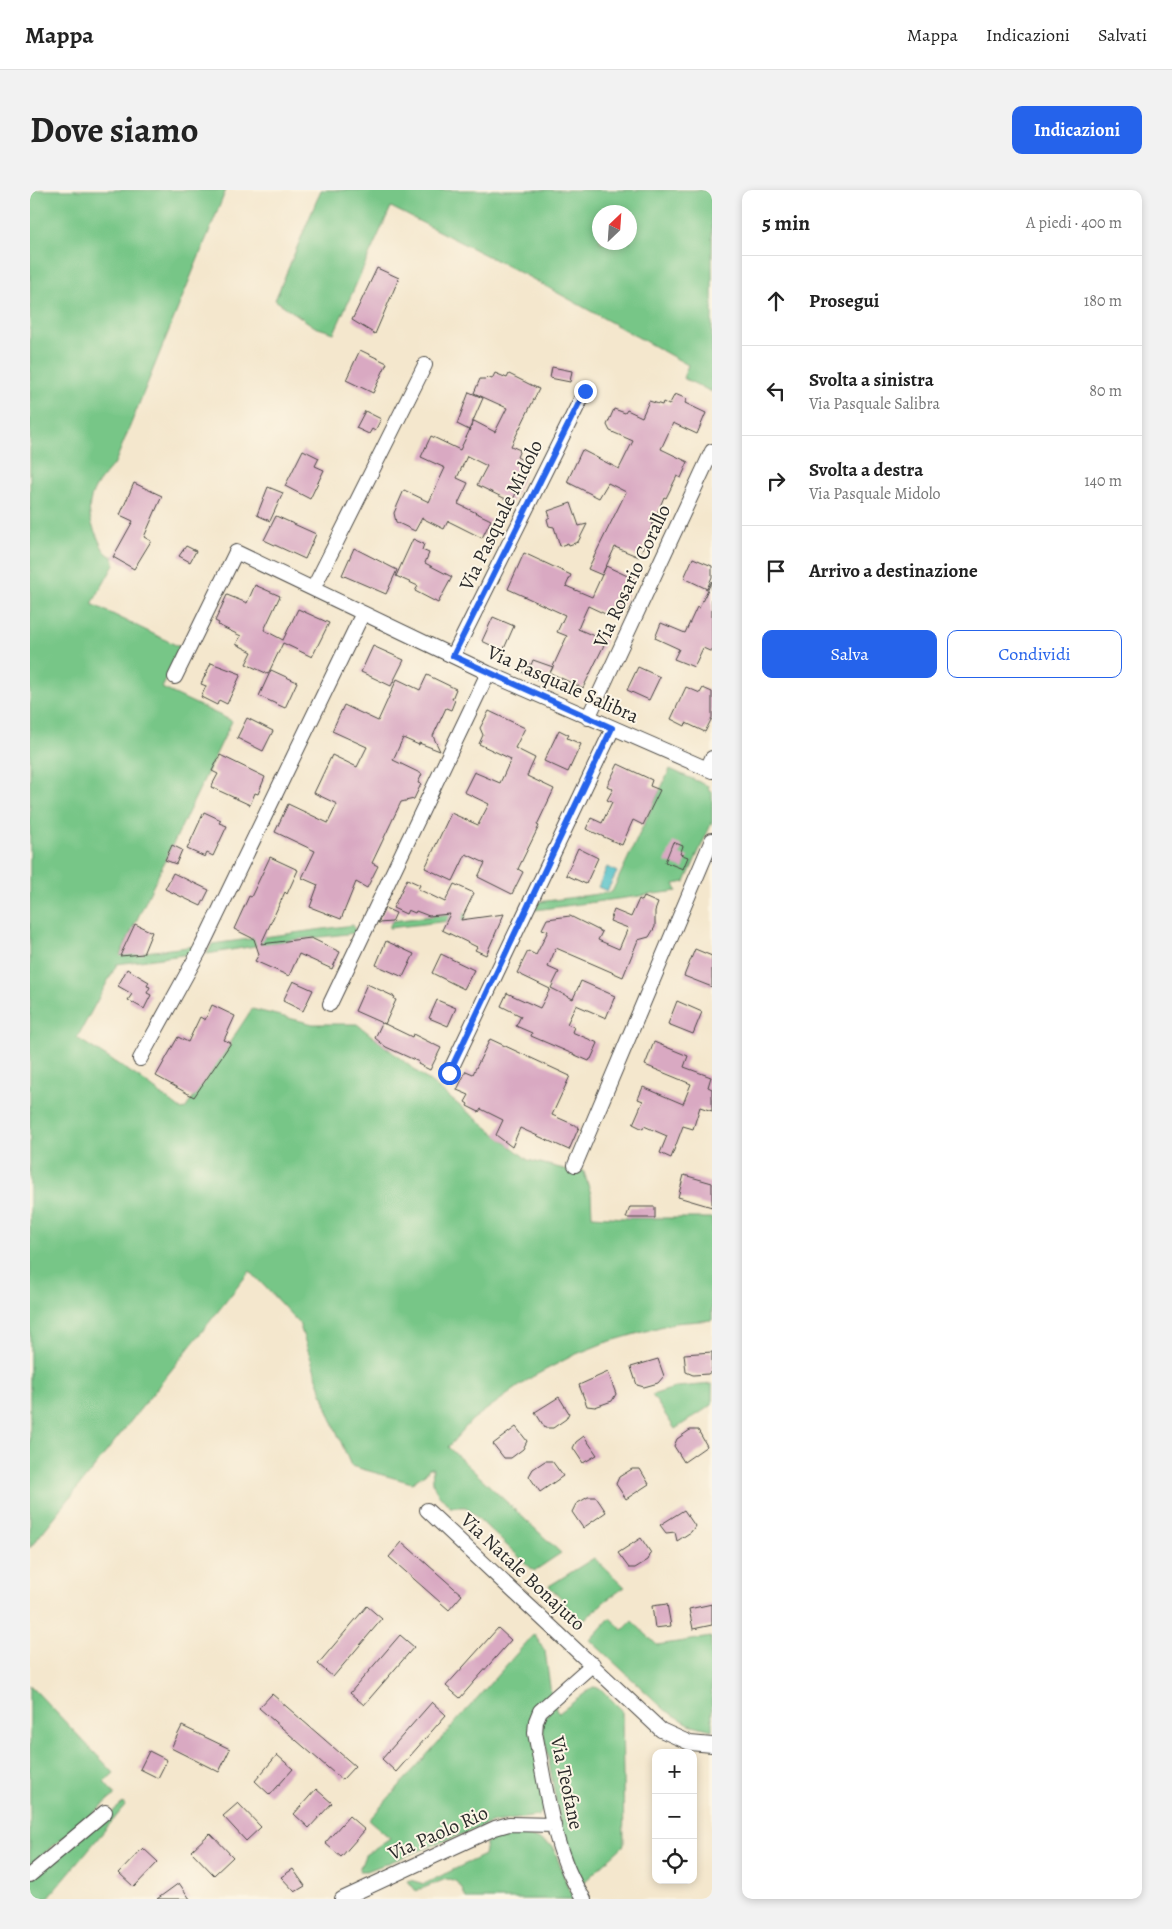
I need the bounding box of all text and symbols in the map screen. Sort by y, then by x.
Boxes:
text: Mappa [25,19,94,51]
text: Mappa [907,23,958,47]
text: Indicazioni [986,23,1070,47]
text: Salvati [1098,23,1147,47]
text: Dove siamo [30,106,199,154]
button: Indicazioni [1012,106,1142,154]
north arrow [592,205,637,250]
text: 5 min [762,209,810,237]
text: A piedi · 400 m [1026,212,1122,234]
icon: ahead [762,287,790,315]
text: Prosegui [809,288,879,314]
text: 180 m [1084,290,1122,312]
text: Svolta a sinistra [809,367,934,393]
icon: left [762,377,790,405]
route end [574,380,597,403]
text: 80 m [1089,380,1122,402]
text: Via Pasquale Salibra [809,393,940,415]
street label: Via Pasquale Midolo [452,435,549,596]
text: Svolta a destra [809,457,923,483]
icon: right [762,467,790,495]
text: 140 m [1084,470,1122,492]
text: Via Pasquale Midolo [809,483,941,505]
street label: Via Rosario Corallo [587,500,677,653]
icon: arrive [762,557,790,585]
text: Arrivo a destinazione [809,558,978,584]
button: Salva [762,630,937,678]
button: Condividi [947,630,1122,678]
street label: Via Pasquale Salibra [482,638,644,730]
route start [438,1062,461,1085]
street label: Via Natale Bonajuto [454,1506,591,1637]
street label: Via Teofane [544,1733,590,1832]
map controls [652,1749,697,1884]
button: + [652,1749,697,1794]
button: − [652,1794,697,1839]
street label: Via Paolo Rio [383,1799,492,1867]
button: locate [652,1839,697,1884]

